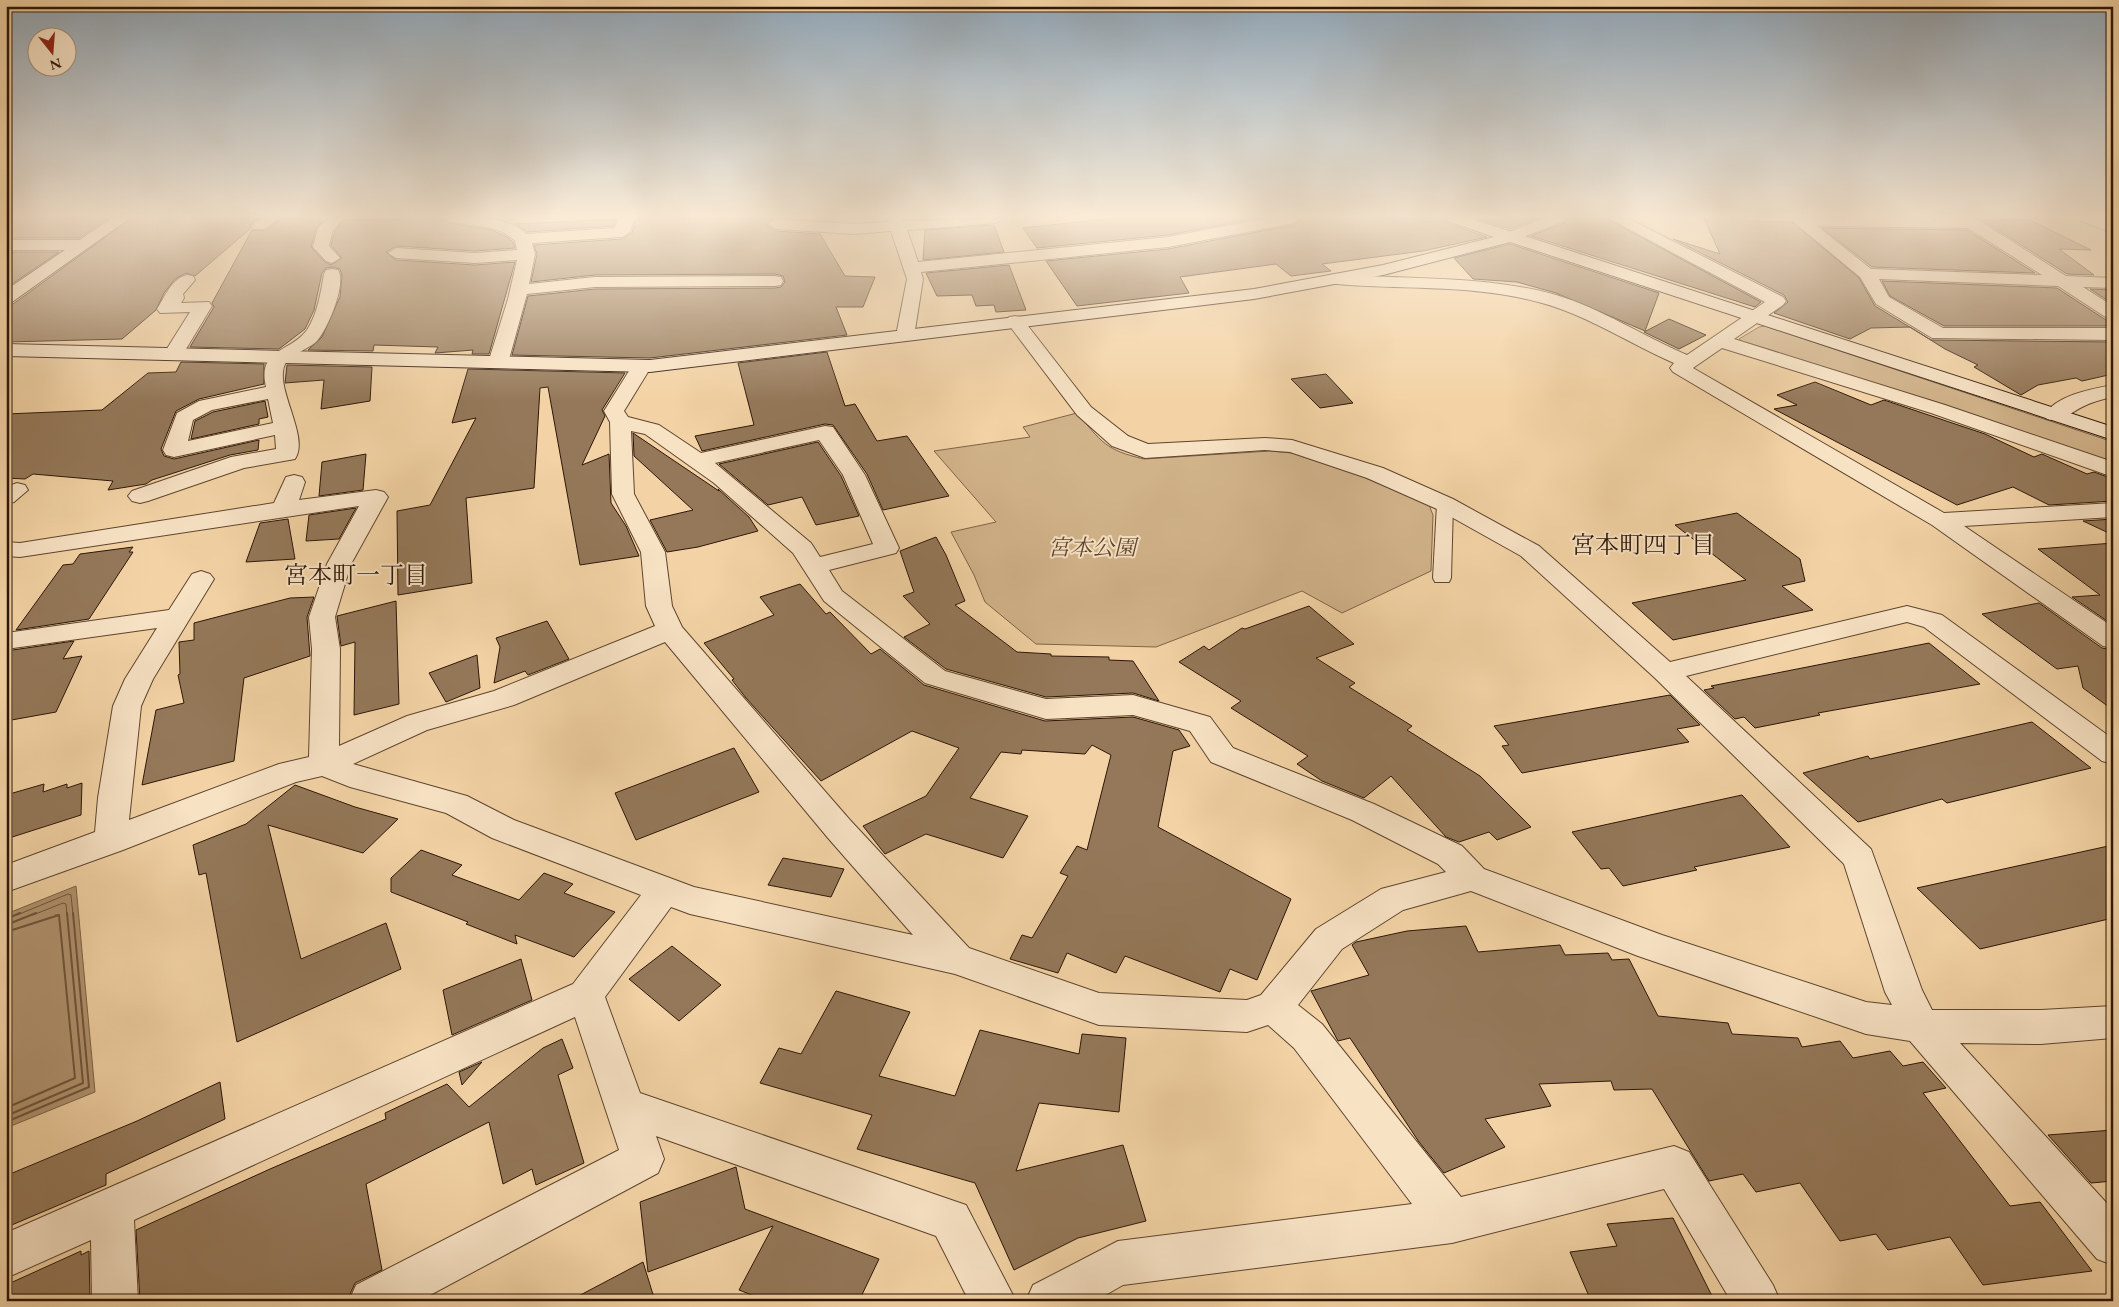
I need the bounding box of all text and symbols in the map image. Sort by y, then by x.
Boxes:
north arrow [28,28,78,78]
text: N [47,54,64,75]
district label: 宮本町四丁目 [1571,529,1715,560]
park label: 宮本公園 [1048,533,1139,562]
district label: 宮本町一丁目 [284,559,428,590]

